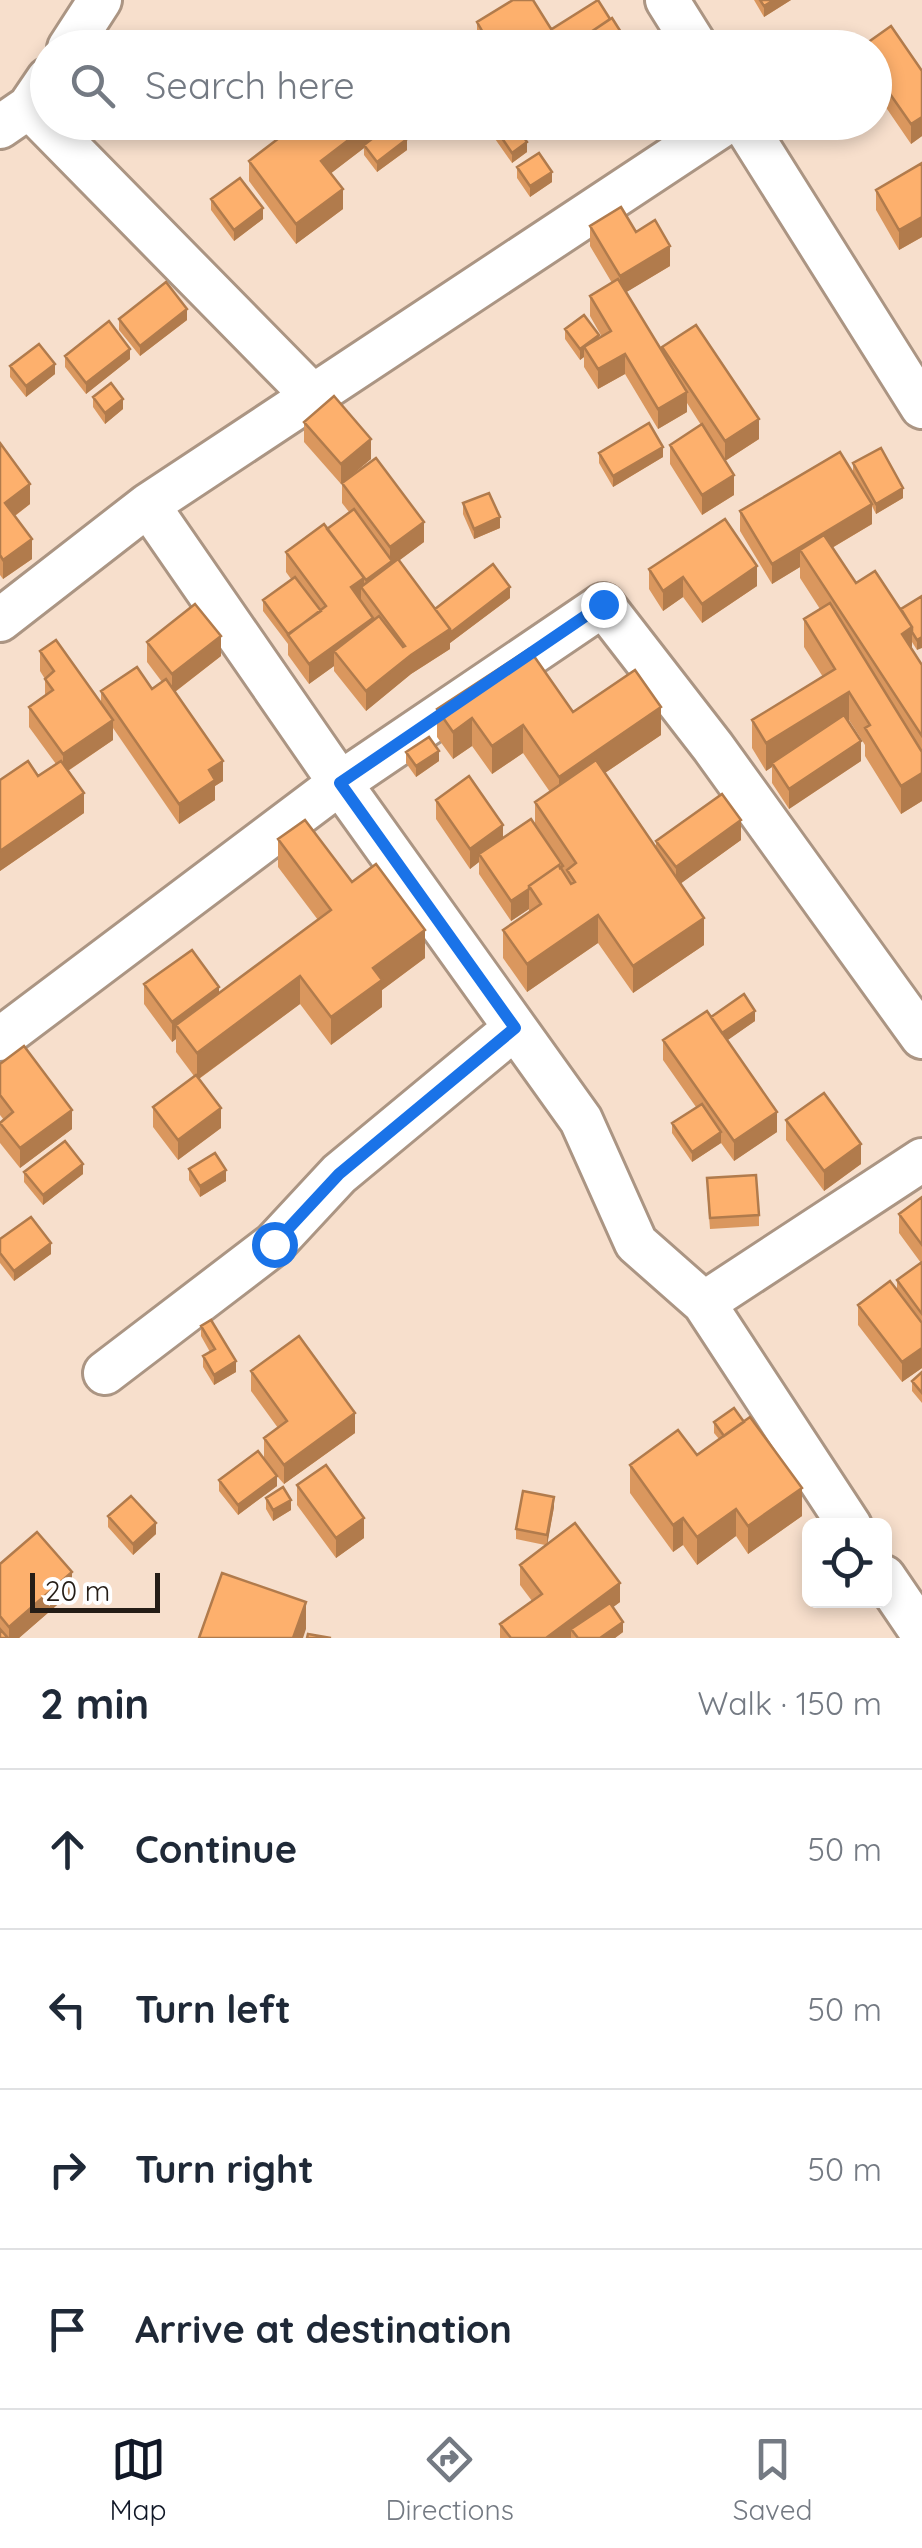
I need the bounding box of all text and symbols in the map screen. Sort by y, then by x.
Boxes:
search box [30,30,892,140]
icon: search [65,58,120,113]
text: Search here [145,61,355,109]
route end [581,582,627,628]
route start [252,1222,298,1268]
map controls [802,1518,892,1608]
button: locate [802,1518,892,1608]
scale bar [30,1568,160,1612]
text: 20 m [45,1573,110,1608]
text: 2 min [40,1677,149,1730]
text: Walk · 150 m [698,1683,882,1723]
icon: ahead [40,1822,95,1877]
text: Continue [135,1825,297,1873]
text: 50 m [808,1829,882,1869]
icon: left [40,1982,95,2037]
text: Turn left [135,1985,291,2033]
text: 50 m [808,1989,882,2029]
icon: right [40,2142,95,2197]
text: Turn right [135,2145,314,2193]
text: 50 m [808,2149,882,2189]
icon: arrive [40,2302,95,2357]
text: Arrive at destination [135,2305,512,2353]
tab: Map [109,2432,167,2527]
tab: Directions [385,2432,514,2527]
tab: Saved [733,2432,813,2527]

